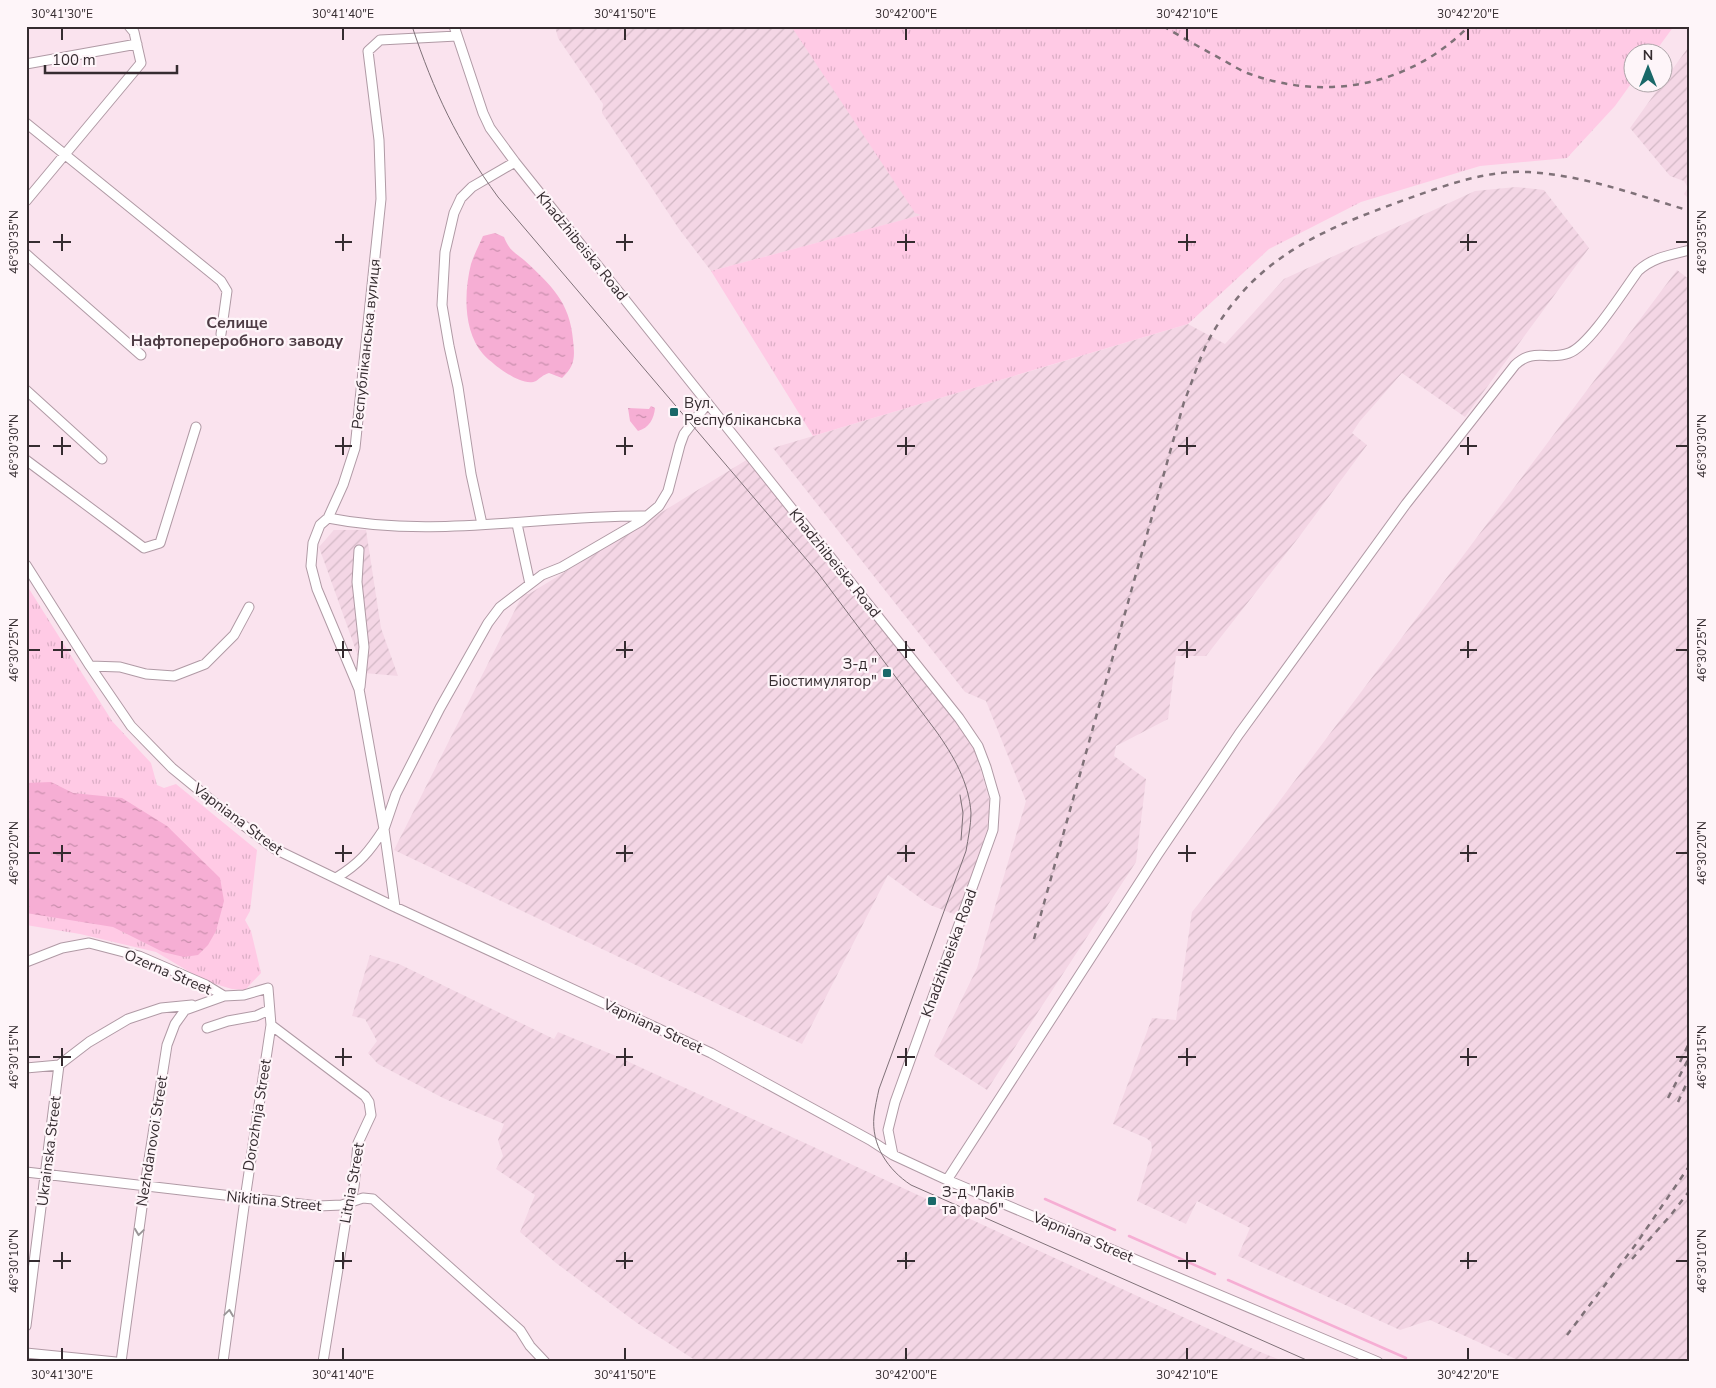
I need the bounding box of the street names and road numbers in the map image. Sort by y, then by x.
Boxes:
street label: Khadzhibeiska Road [532,187,632,305]
street label: Республіканська вулиця [347,258,385,430]
street label: Khadzhibeiska Road [785,504,885,622]
street label: Vapniana Street [188,778,287,860]
street label: Khadzhibeiska Road [917,886,981,1020]
street label: Ozerna Street [121,945,215,1000]
street label: Vapniana Street [599,994,707,1058]
street label: Dorozhnja Street [238,1057,276,1172]
street label: Nezhdanovoi Street [132,1073,172,1208]
street label: Ukrainska Street [32,1094,66,1207]
street label: Litnia Street [335,1140,369,1225]
street label: Nikitina Street [225,1186,323,1216]
street label: Vapniana Street [1029,1206,1137,1267]

